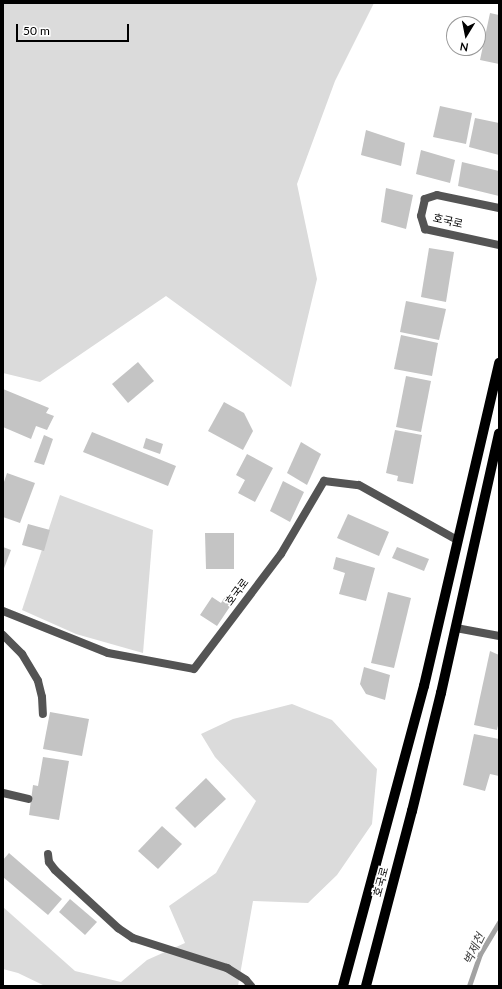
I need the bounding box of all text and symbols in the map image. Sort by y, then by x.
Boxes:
scale bar [18,16,131,42]
north arrow [446,16,486,56]
text: 50 m [23,23,50,38]
text: N [459,40,469,54]
street label: 호국로 [432,211,464,231]
street label: 호국로 [223,576,251,608]
street label: 호국로 [371,866,391,898]
water label: 벽제천 [460,931,488,967]

